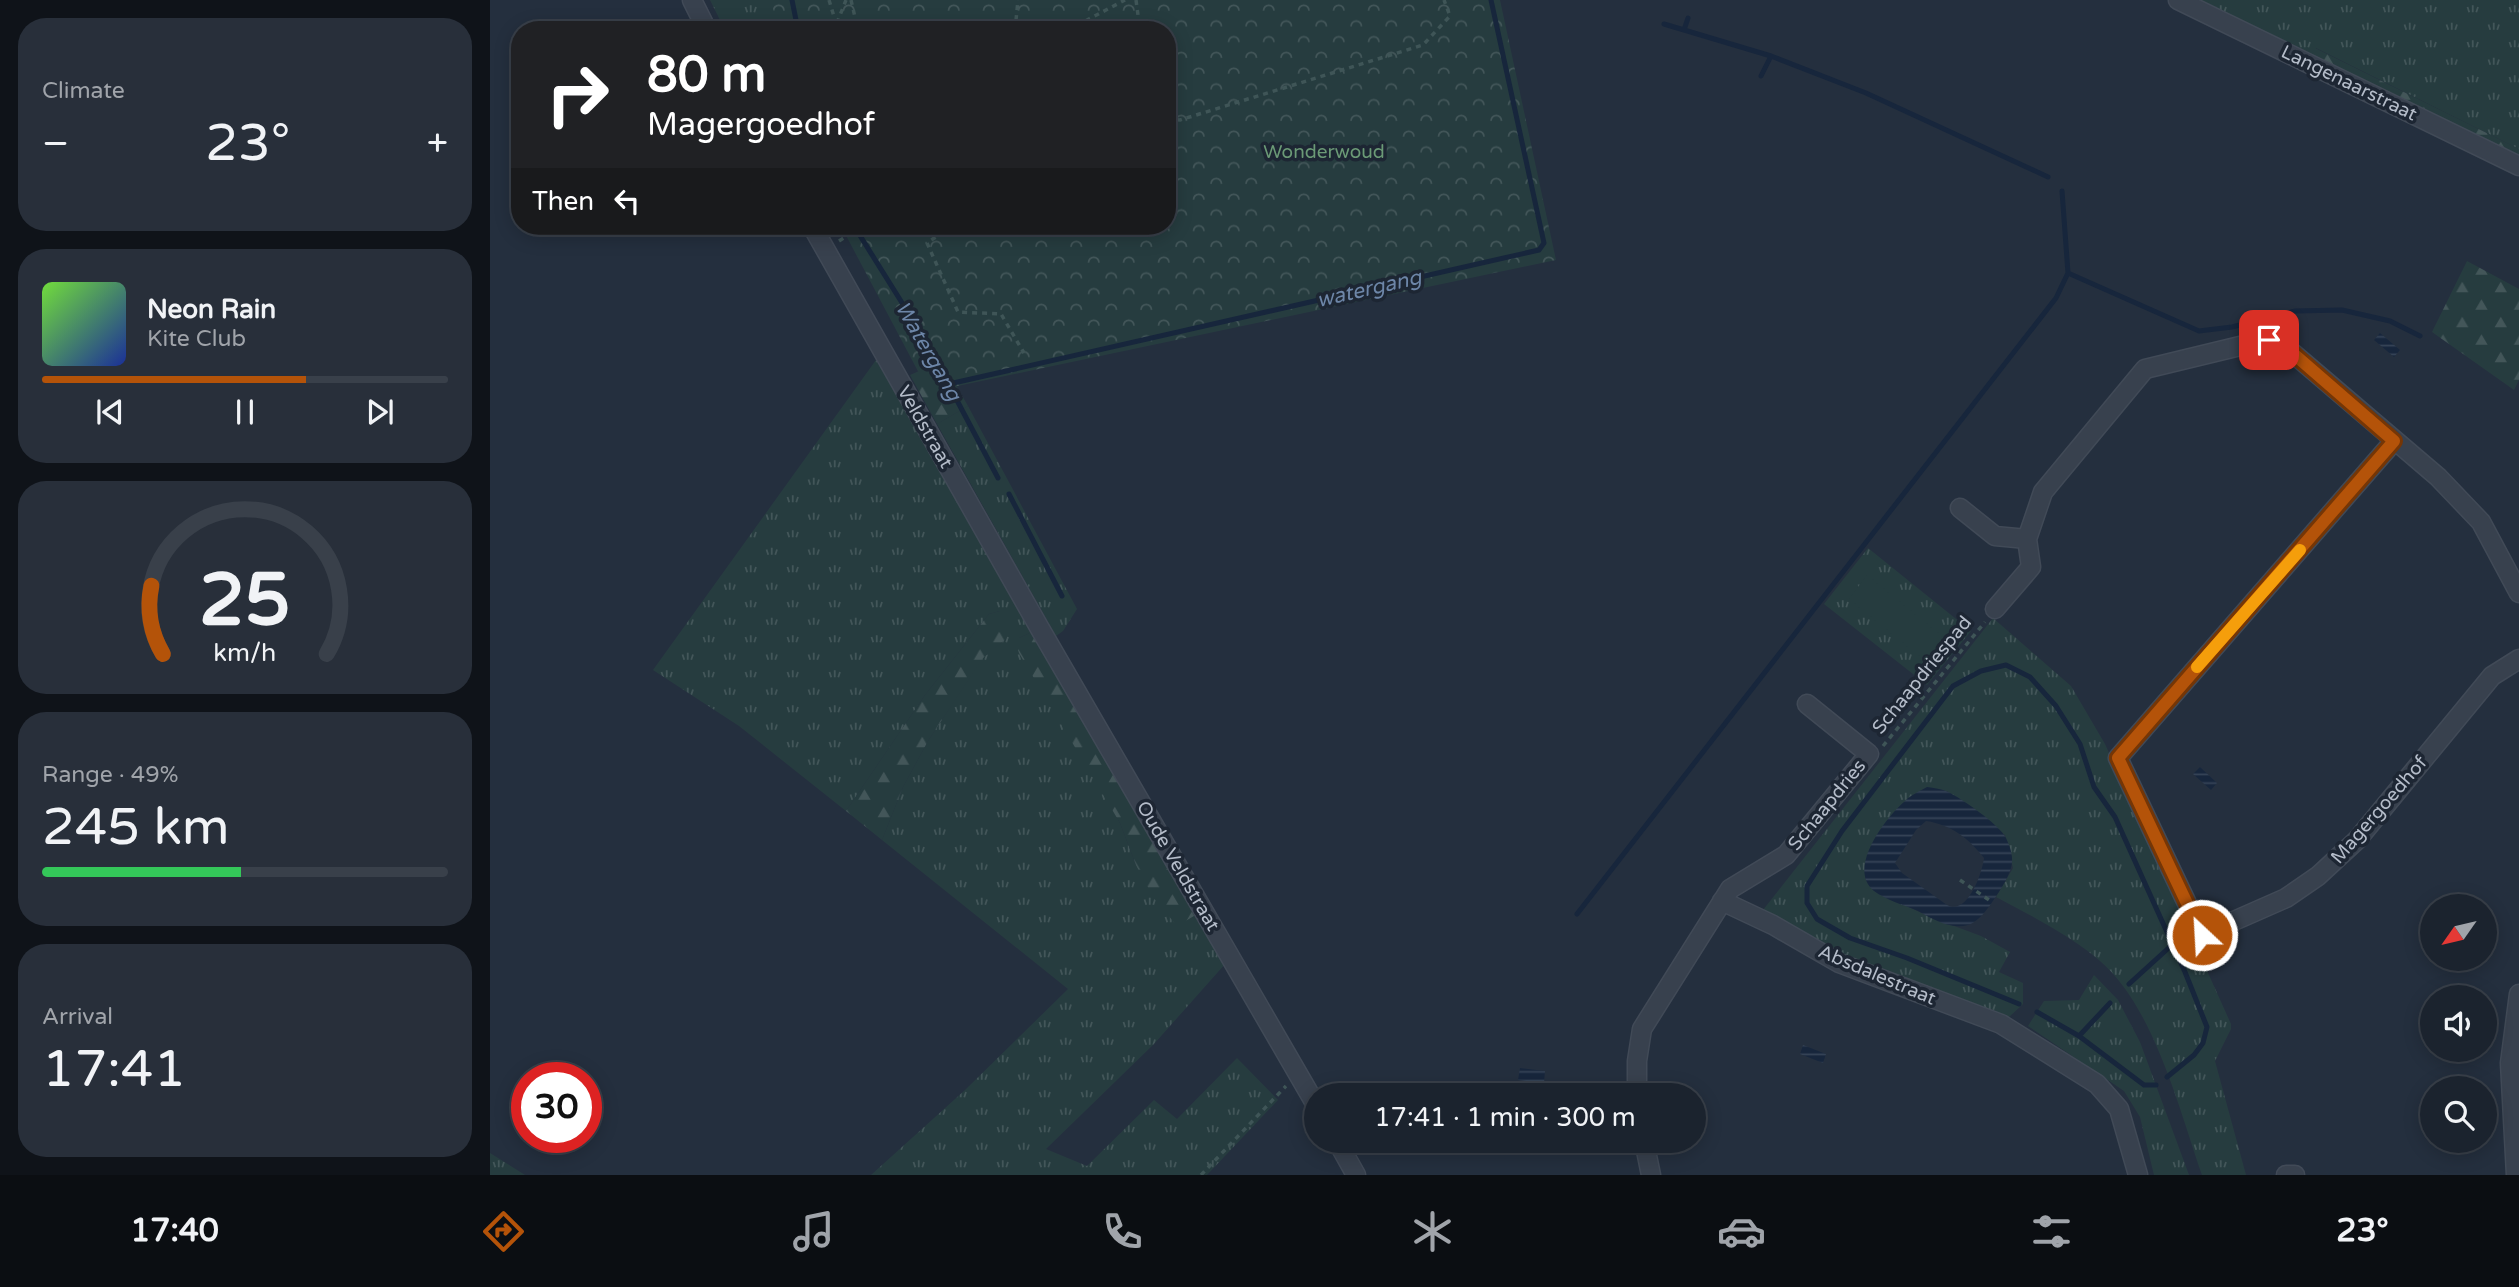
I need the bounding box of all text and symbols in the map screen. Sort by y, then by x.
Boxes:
street label: Langenaarstraat [2278,41,2420,125]
text: 80 m [647,46,766,105]
icon: right [532,49,623,140]
text: Climate [42,77,125,105]
text: Magergoedhof [647,106,875,144]
text: 23° [205,112,290,175]
text: − [42,121,69,167]
text: + [427,121,448,167]
park label: Wonderwoud [1263,141,1385,163]
icon: left [608,182,646,220]
text: Then [532,186,594,217]
water label: watergang [1314,264,1425,313]
text: Neon Rain [147,294,276,325]
water label: Watergang [890,297,967,407]
pin [2239,310,2299,370]
icon: arrive [2250,321,2288,359]
text: Kite Club [147,325,246,353]
street label: Veldstraat [893,382,957,472]
icon: previous [91,393,129,431]
icon: pause [226,393,264,431]
icon: next [361,393,399,431]
text: 25 [199,557,291,645]
street label: Schaapdriespad [1868,612,1976,738]
text: km/h [214,637,276,667]
street label: Magergoedhof [2326,751,2432,868]
street label: Schaapdries [1784,755,1870,855]
text: Range · 49% [42,761,178,789]
text: 245 km [42,796,230,859]
street label: Oude Veldstraat [1132,797,1224,935]
north arrow [2420,894,2497,971]
map controls [2420,894,2497,1153]
position arrow [2165,898,2239,972]
street label: Absdalestraat [1815,940,1939,1010]
button: sound [2420,985,2497,1062]
text: Arrival [42,1003,113,1031]
text: 17:41 [42,1038,186,1101]
speed limit sign: 30 [511,1062,602,1153]
button: search [2420,1076,2497,1153]
text: 17:41 · 1 min · 300 m [1374,1102,1636,1133]
icon: directions [479,1207,528,1256]
icon: music [789,1207,838,1256]
icon: phone [1098,1207,1147,1256]
icon: climate [1408,1207,1457,1256]
icon: car [1717,1207,1766,1256]
icon: filters [2027,1207,2076,1256]
text: 17:40 [130,1212,219,1250]
text: 23° [2336,1212,2389,1250]

